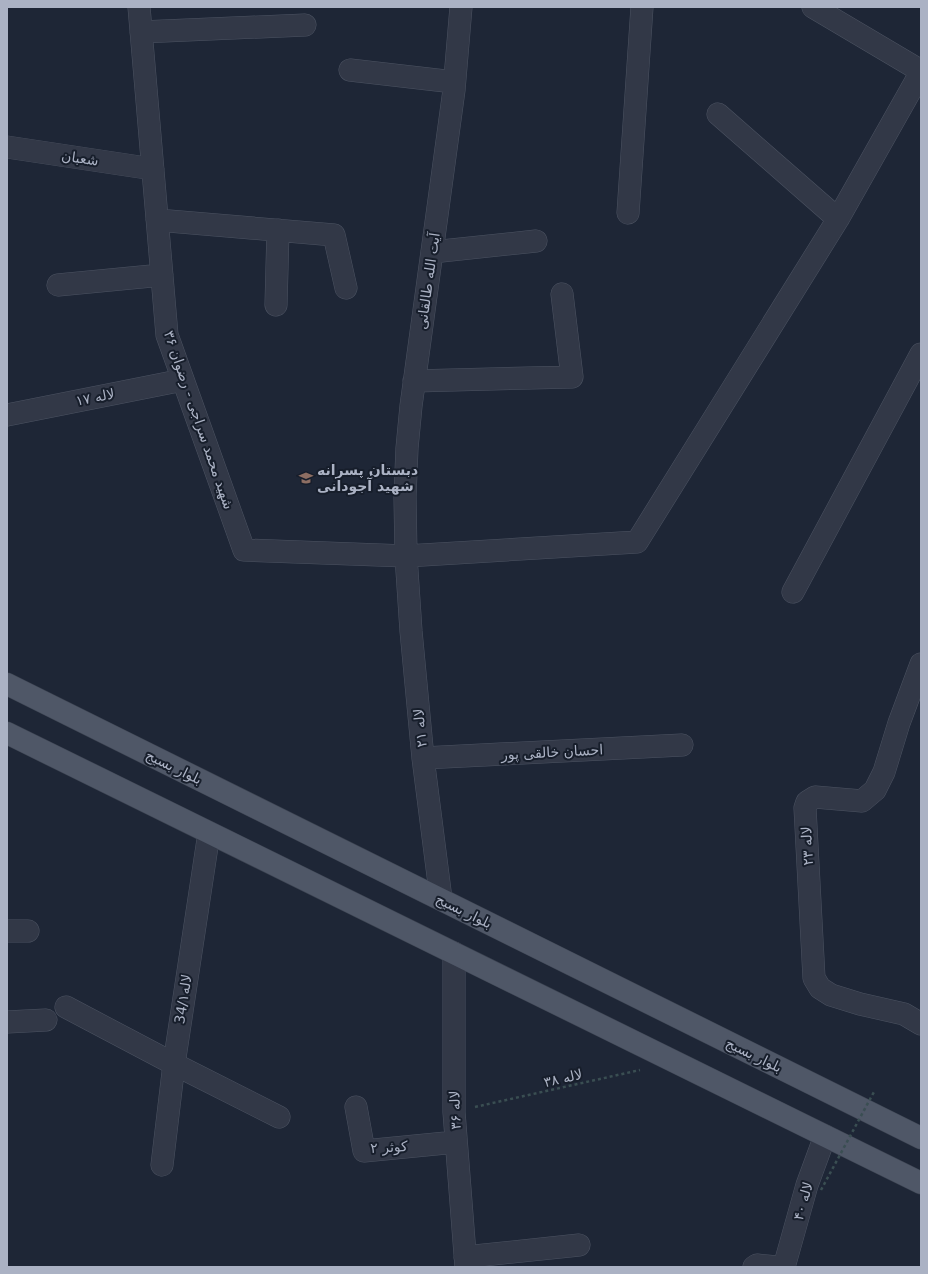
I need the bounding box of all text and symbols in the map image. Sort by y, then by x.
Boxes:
street label: شعبان [60,147,100,169]
street label: آیت الله طالقانی [413,231,443,330]
street label: شهید محمد سراجی - رضوان ۳۶ [160,329,237,512]
street label: لاله ۱۷ [74,385,116,409]
place label: دبستان پسرانه شهید آجودانی [317,462,418,495]
school or university icon: دبستان پسرانه شهید آجودانی [298,470,314,486]
street label: لاله ۲۱ [410,708,430,748]
street label: احسان خالقی پور [499,741,604,764]
street label: بلوار بسیج [143,747,205,788]
street label: لاله ۲۳ [798,826,816,866]
street label: بلوار بسیج [433,891,495,932]
street label: لاله34/۱ [171,973,195,1025]
street label: بلوار بسیج [723,1035,785,1076]
street label: لاله ۳۸ [542,1066,584,1090]
street label: لاله ۳۶ [446,1090,464,1130]
street label: کوثر ۲ [370,1138,409,1157]
street label: لاله ۴۰ [790,1180,816,1222]

